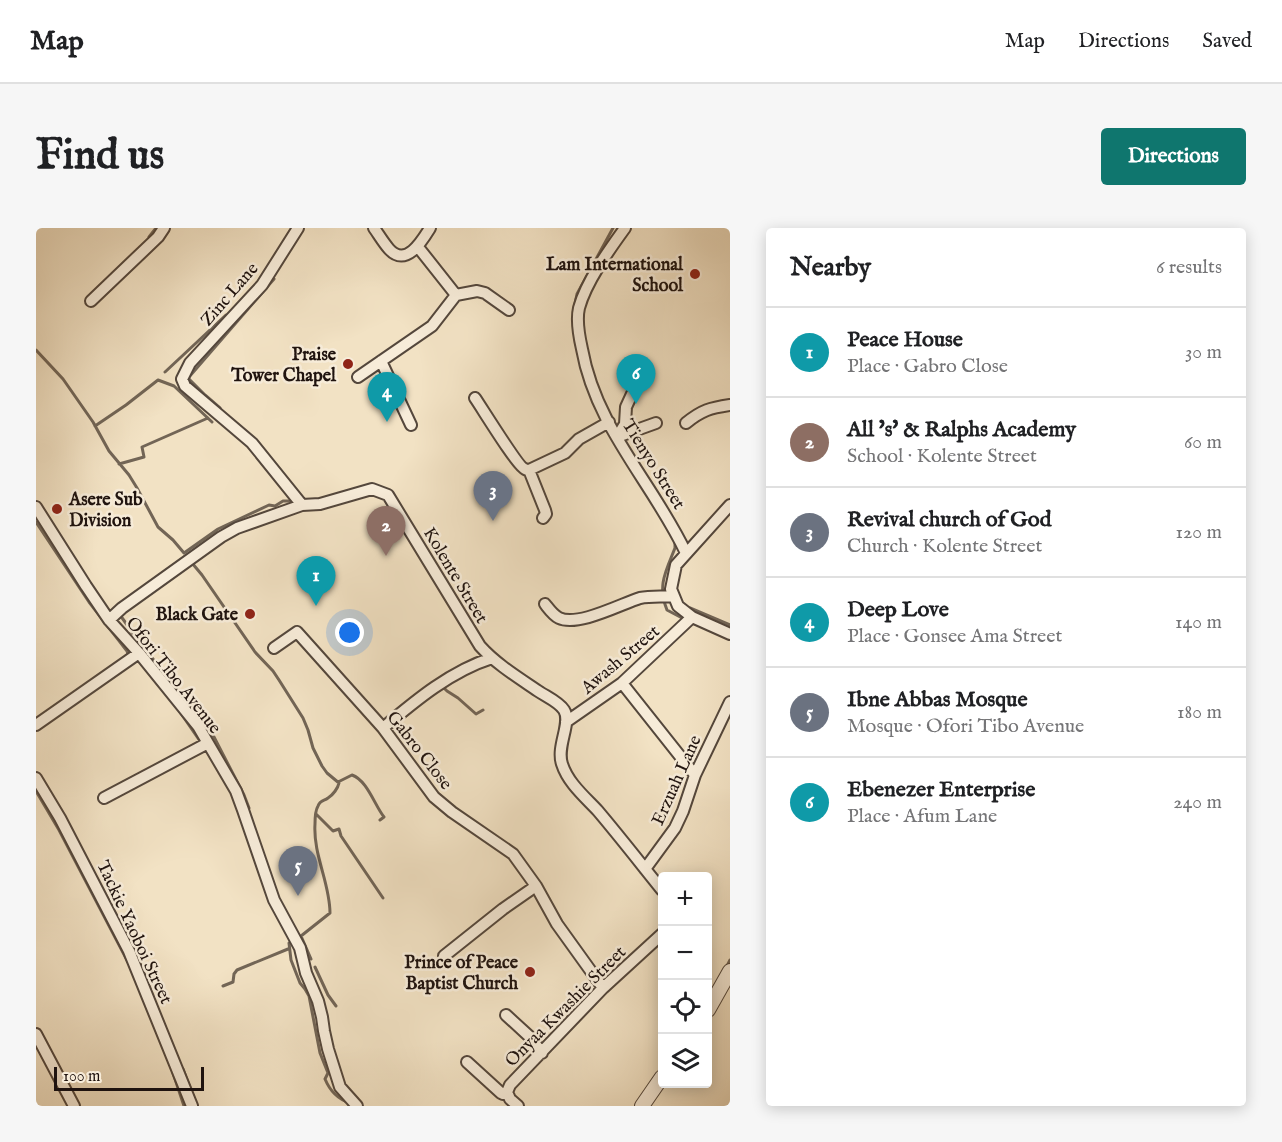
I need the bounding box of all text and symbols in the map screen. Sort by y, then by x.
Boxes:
text: Map [30,24,84,59]
text: Map [1005,28,1045,55]
text: Directions [1078,28,1169,55]
text: Saved [1202,28,1252,55]
button: Directions [1101,128,1246,185]
text: Find us [36,130,164,183]
text: Nearby [790,251,871,284]
place label: Lam International School [546,254,684,298]
text: 6 results [1156,255,1222,280]
street label: Zinc Lane [196,258,264,332]
marker: Lam International School [688,267,702,281]
text: Peace House [847,326,963,354]
text: 1 [806,340,813,365]
text: 30 m [1185,340,1222,365]
place label: Praise Tower Chapel [230,344,337,388]
pin: 6 [616,354,656,404]
text: Place · Gabro Close [847,354,1008,379]
marker: Praise Tower Chapel [341,357,355,371]
pin: 4 [368,372,406,422]
street label: Tienyo Street [616,415,690,514]
text: All 's' & Ralphs Academy [847,416,1076,444]
text: 2 [805,430,814,455]
text: 60 m [1184,430,1222,455]
text: School · Kolente Street [847,444,1037,469]
pin: 3 [474,472,512,521]
place label: Asere Sub Division [68,489,143,533]
marker: Asere Sub Division [50,502,64,516]
pin: 2 [366,506,406,556]
text: Revival church of God [847,506,1051,534]
text: 3 [806,520,813,545]
text: 120 m [1176,520,1222,545]
street label: Kolente Street [417,523,492,628]
text: Church · Kolente Street [847,534,1042,559]
pin: 1 [296,556,336,606]
text: Deep Love [847,596,949,624]
place label: Black Gate [156,604,239,627]
marker: Black Gate [243,607,257,621]
text: 4 [805,610,814,635]
text: 140 m [1175,610,1222,635]
street label: Ofori Tibo Avenue [120,613,226,739]
your location [335,618,364,647]
street label: Awash Street [576,621,665,700]
text: Place · Gonsee Ama Street [847,624,1062,649]
text: Ibne Abbas Mosque [847,686,1028,714]
text: 5 [806,700,813,725]
text: 180 m [1177,700,1222,725]
street label: Gabro Close [381,707,457,795]
text: Mosque · Ofori Tibo Avenue [847,714,1084,739]
street label: Erzuah Lane [647,732,707,829]
text: Ebenezer Enterprise [847,776,1035,804]
text: 6 [805,790,814,815]
text: 240 m [1173,790,1222,815]
text: Place · Afum Lane [847,804,997,829]
pin: 5 [278,846,318,896]
street label: Tackie Yaoboi Street [90,857,177,1008]
map controls [658,872,712,1088]
button: + [658,872,712,926]
button: − [658,926,712,980]
street label: Onyaa Kwashie Street [501,942,632,1073]
place label: Prince of Peace Baptist Church [404,952,519,996]
marker: Prince of Peace Baptist Church [523,965,537,979]
button: locate [658,980,712,1034]
button: layers [658,1034,712,1088]
scale bar [54,1064,204,1092]
text: 100 m [63,1067,100,1087]

